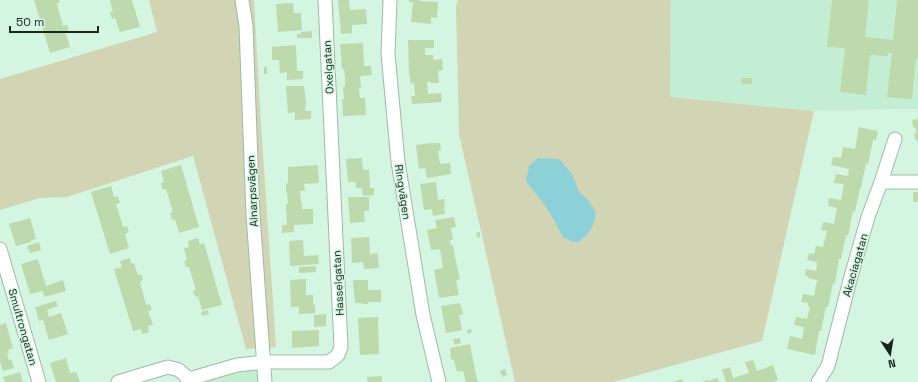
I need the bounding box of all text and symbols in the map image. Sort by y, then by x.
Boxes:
scale bar [10,8,98,34]
text: 50 m [16,14,44,30]
street label: Oxelgatan [320,40,336,94]
street label: Alnarpsvägen [243,155,261,227]
street label: Ringvägen [392,163,414,221]
street label: Akaciagatan [839,232,871,298]
street label: Hasselgatan [329,250,347,316]
street label: Smultrongatan [5,287,41,367]
north arrow [870,334,910,374]
text: N [887,356,897,371]

